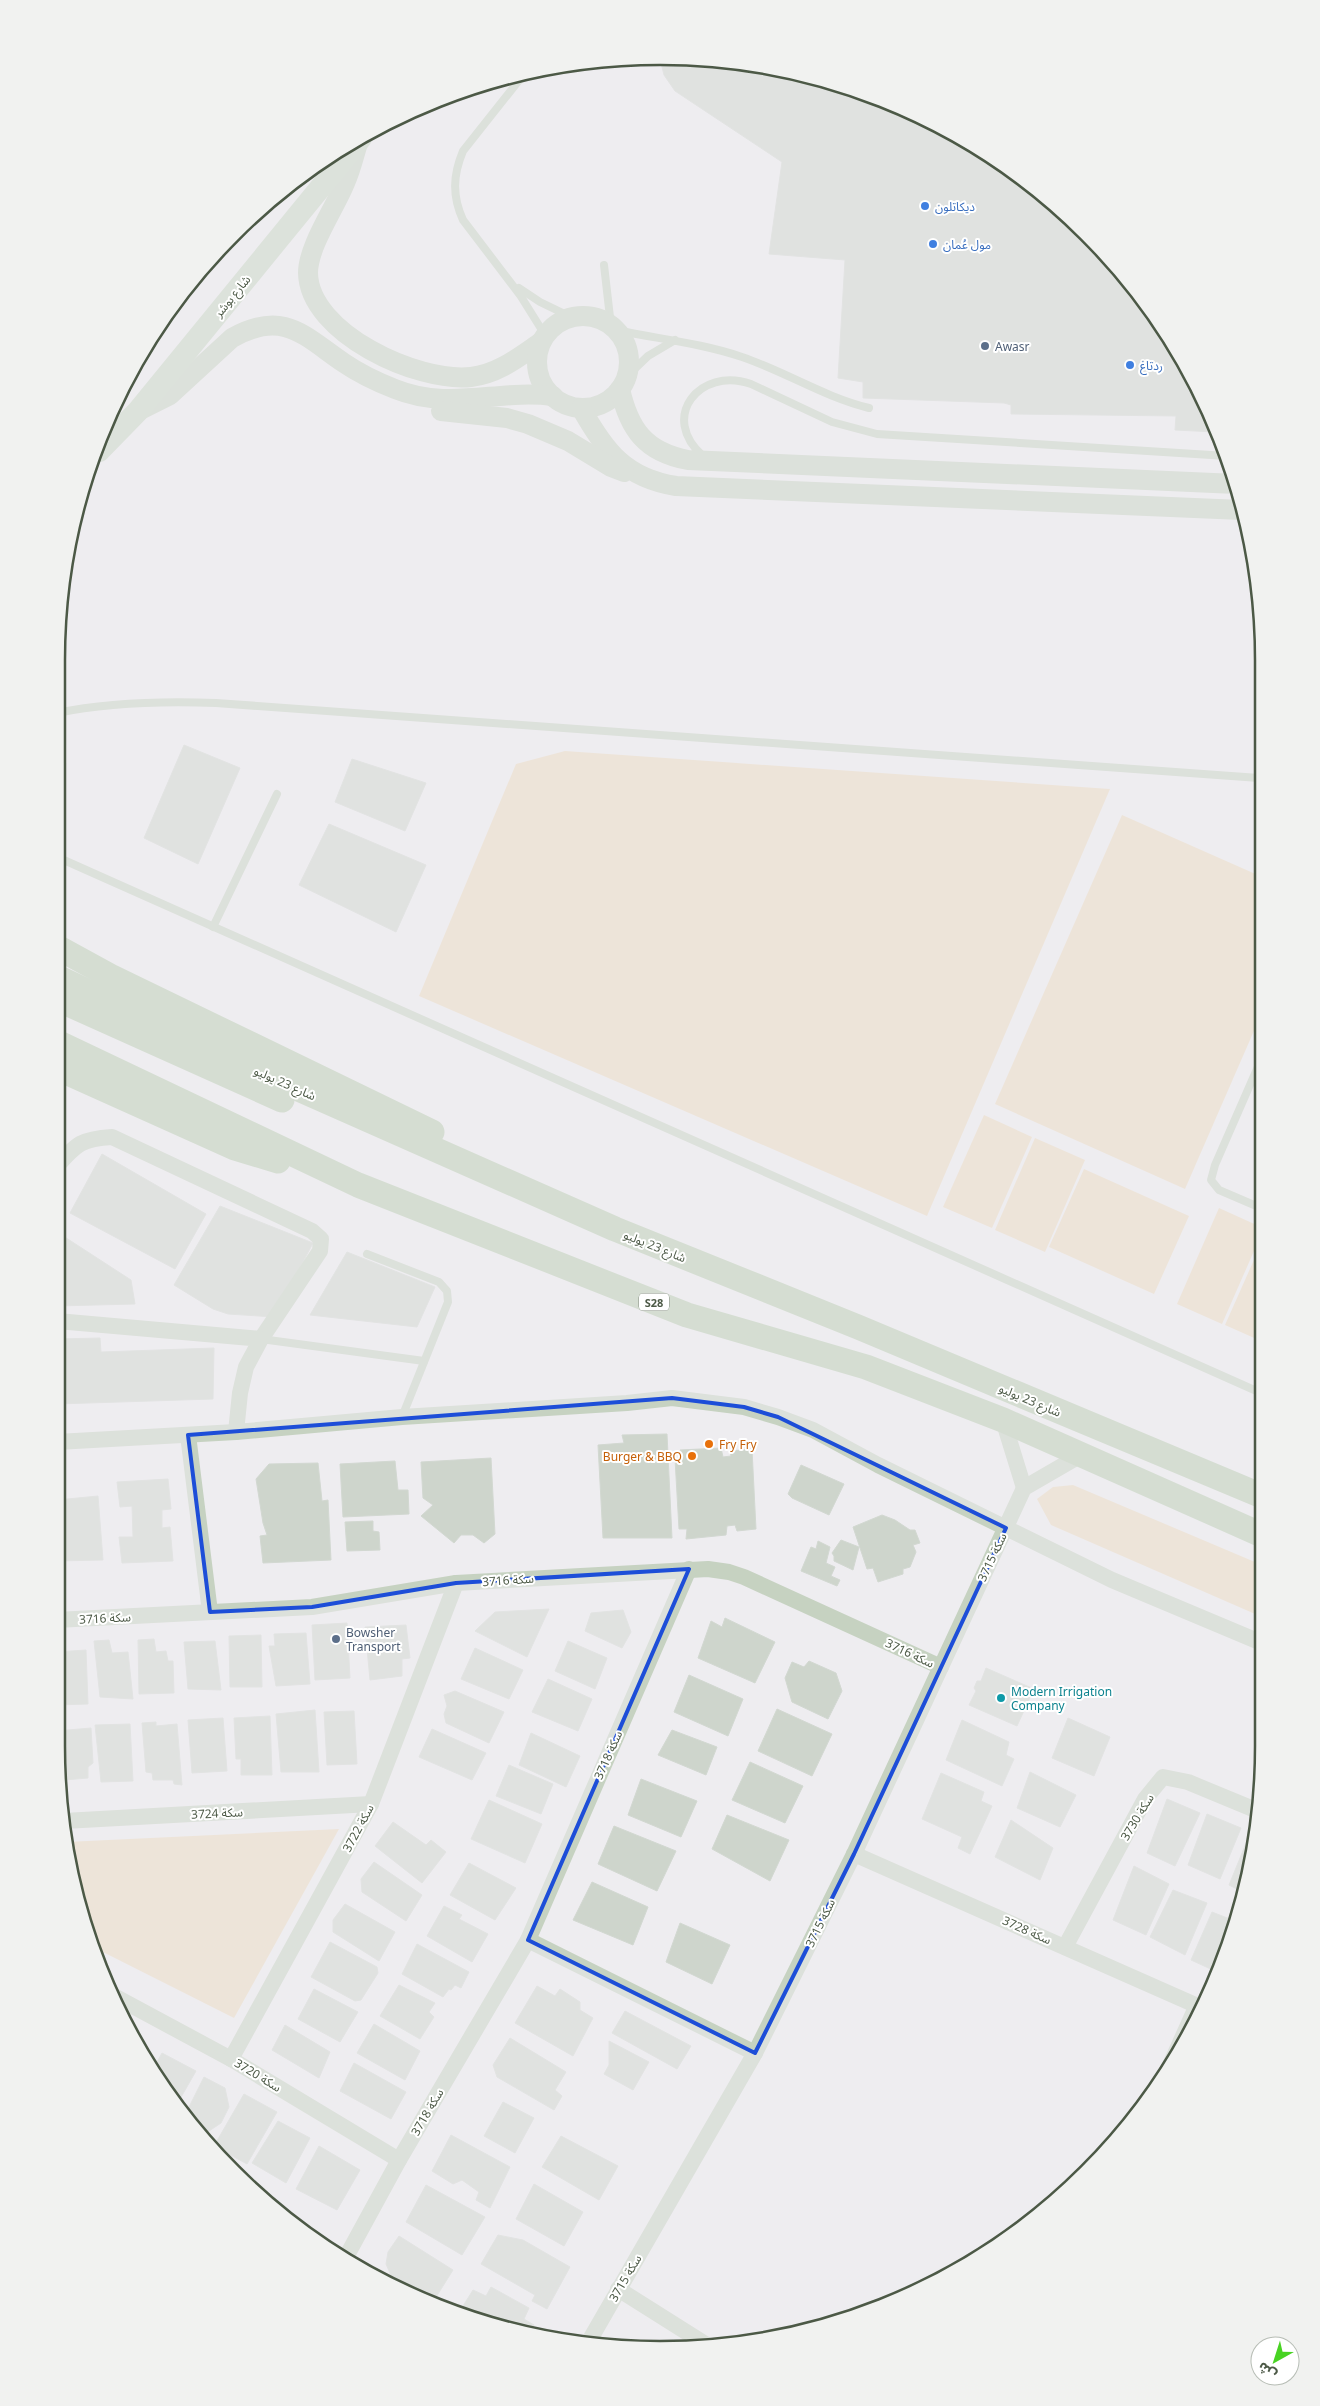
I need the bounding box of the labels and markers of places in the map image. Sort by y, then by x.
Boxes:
place label: ديكاتلون [935,198,975,215]
marker: ديكاتلون [919,200,931,212]
place label: مول عُمان [943,236,991,253]
marker: مول عُمان [927,238,939,250]
place label: Awasr [995,338,1030,355]
marker: Awasr [979,340,991,352]
place label: ردتاغ [1140,357,1163,375]
marker: ردتاغ [1124,359,1136,371]
place label: Fry Fry [719,1436,758,1453]
marker: Fry Fry [703,1438,715,1450]
place label: Burger & BBQ [603,1448,682,1465]
marker: Burger & BBQ [686,1450,698,1462]
place label: Bowsher Transport [346,1624,401,1655]
marker: Bowsher Transport [330,1633,342,1645]
place label: Modern Irrigation Company [1011,1683,1112,1714]
marker: Modern Irrigation Company [995,1692,1007,1704]

